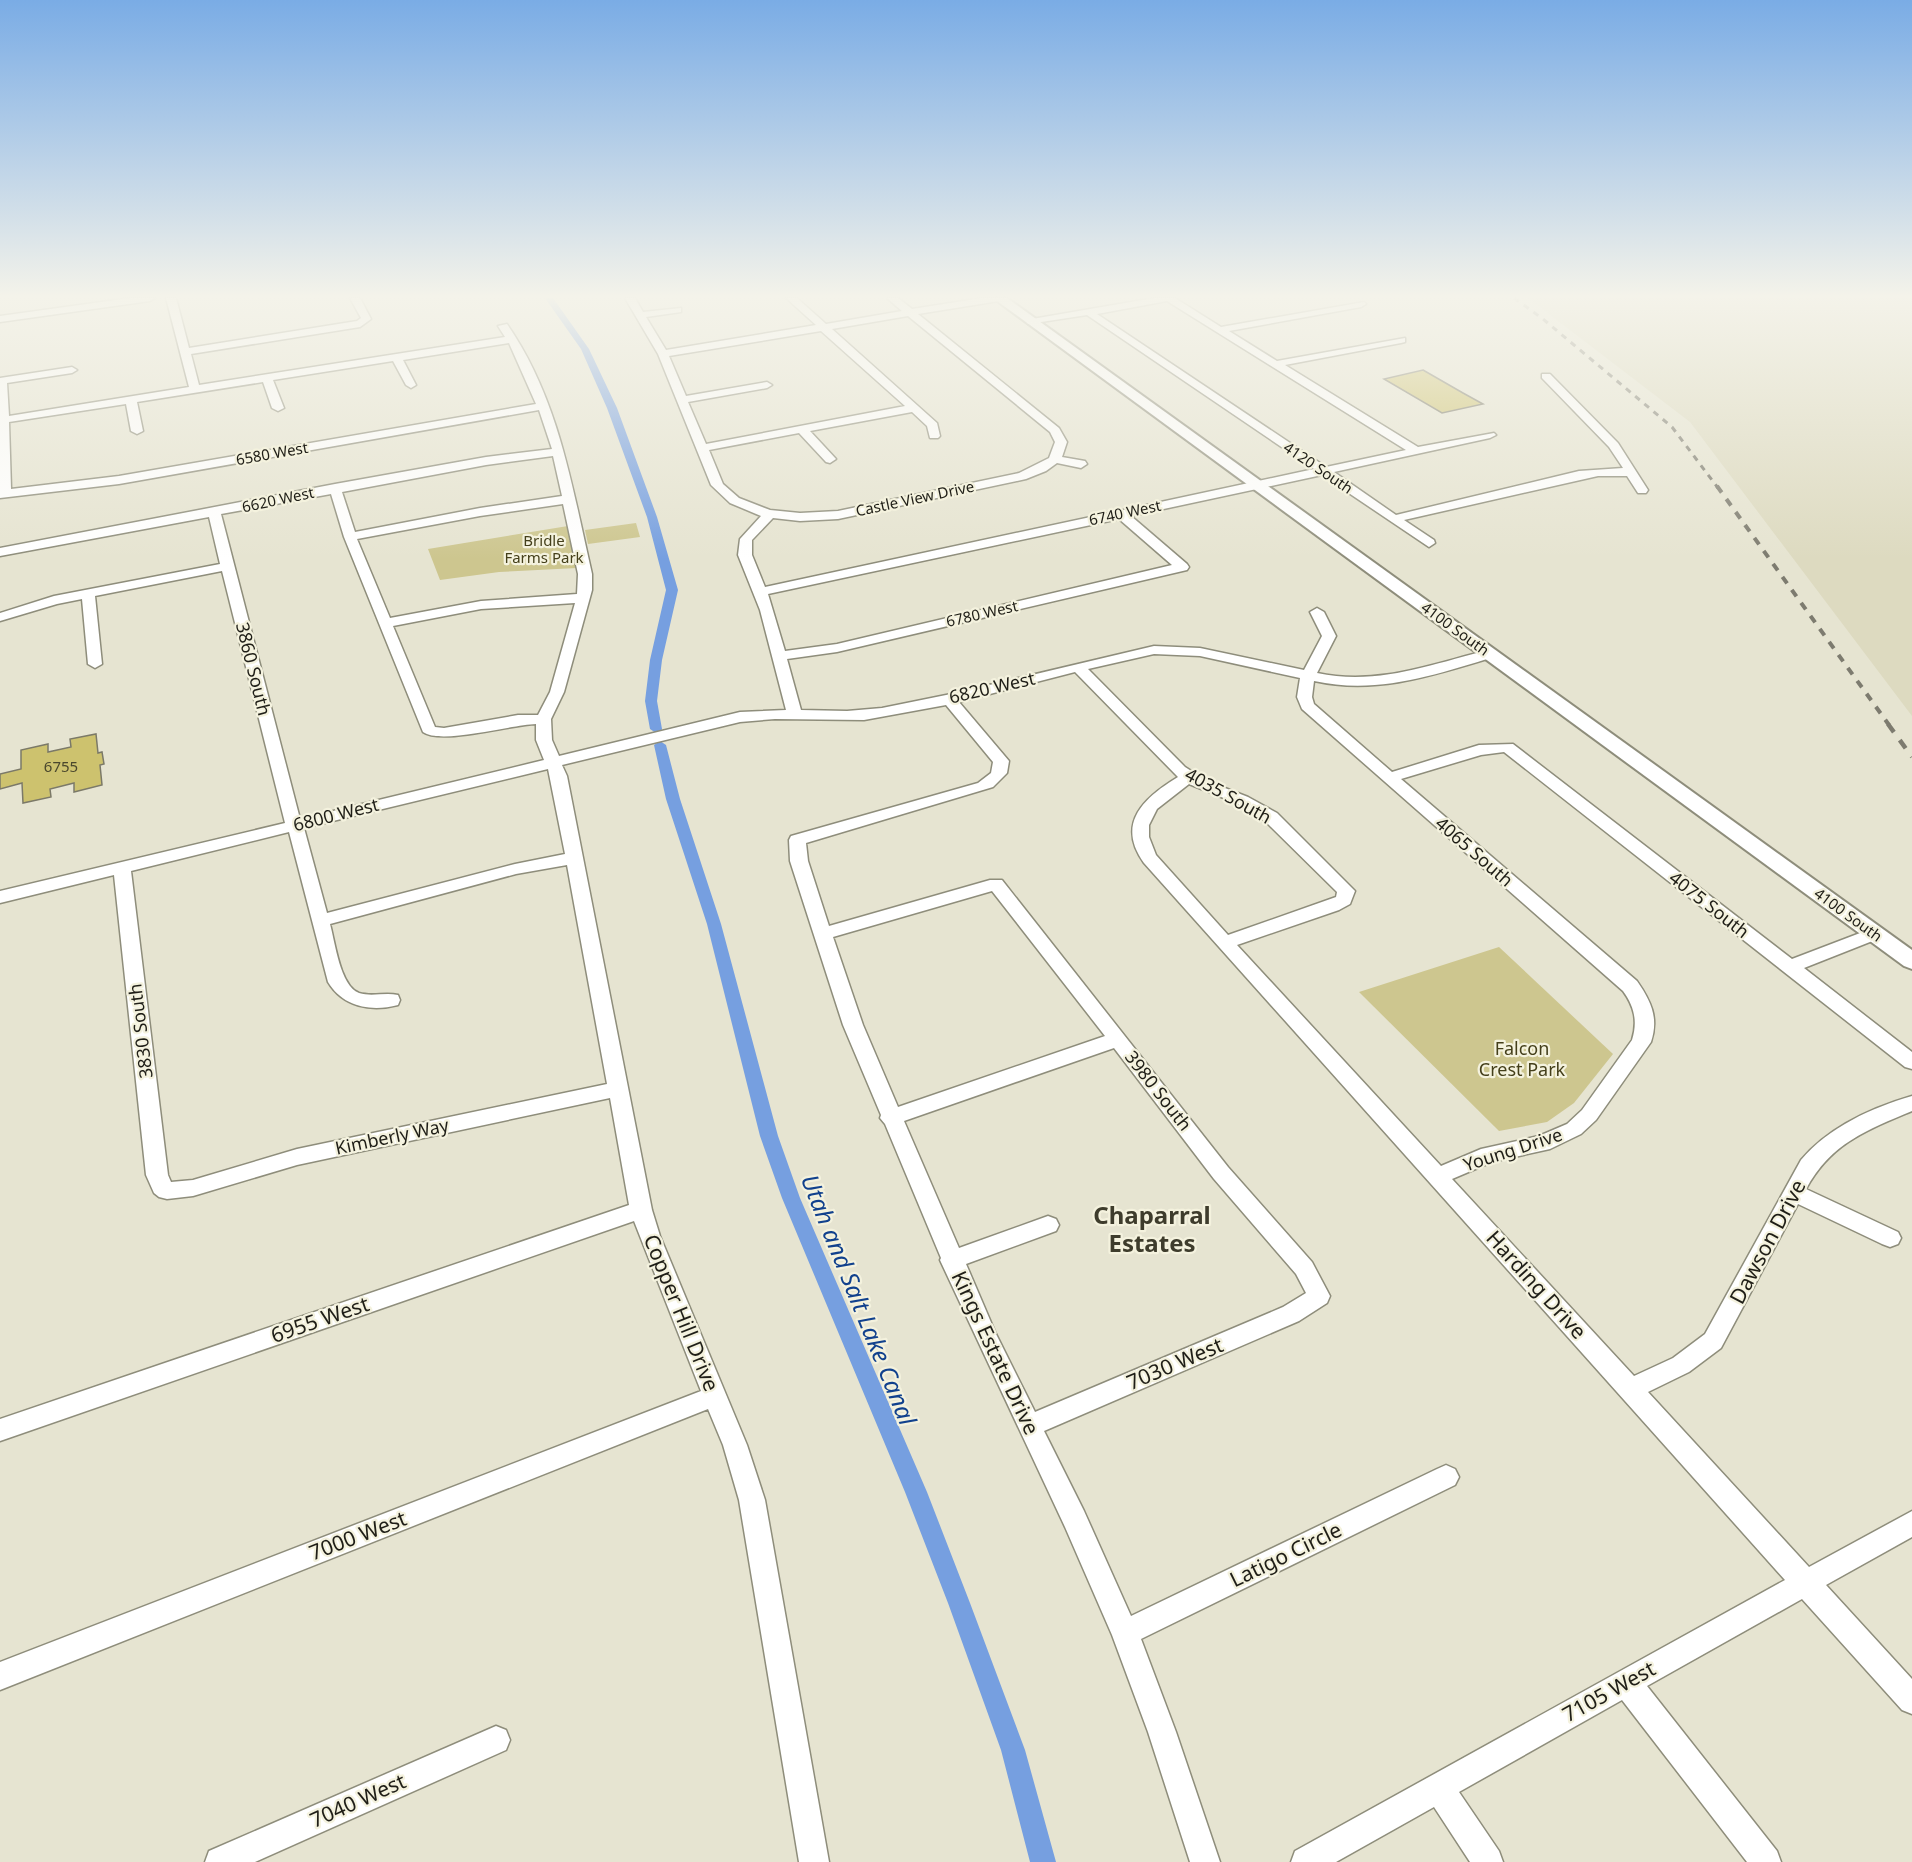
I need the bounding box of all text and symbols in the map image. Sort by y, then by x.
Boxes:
street label: 6580 West [234,437,310,469]
street label: 4120 South [1280,437,1357,498]
street label: Castle View Drive [854,476,976,520]
street label: 6620 West [240,482,316,516]
street label: 6740 West [1087,495,1163,529]
park label: Bridle Farms Park [504,530,584,567]
street label: 6780 West [944,595,1020,631]
street label: 4100 South [1418,597,1494,660]
street label: 3860 South [231,620,277,718]
street label: 6820 West [946,665,1038,709]
house number: 6755 [44,756,78,776]
street label: 4035 South [1181,762,1276,829]
street label: 6800 West [290,792,382,836]
street label: 4065 South [1431,811,1519,892]
street label: 4075 South [1665,865,1755,943]
street label: 4100 South [1811,883,1887,946]
street label: 3830 South [122,982,158,1080]
park label: Falcon Crest Park [1479,1036,1566,1081]
street label: 3980 South [1120,1045,1198,1135]
street label: Kimberly Way [333,1112,452,1160]
street label: Young Drive [1460,1122,1565,1176]
water label: Utah and Salt Lake Canal [794,1169,925,1431]
street label: Dawson Drive [1723,1175,1812,1308]
district label: Chaparral Estates [1093,1198,1211,1259]
street label: Harding Drive [1480,1224,1593,1345]
street label: Copper Hill Drive [638,1230,726,1395]
street label: Kings Estate Drive [946,1266,1046,1439]
street label: 6955 West [267,1289,373,1349]
street label: 7030 West [1122,1330,1227,1396]
street label: 7000 West [305,1504,411,1566]
street label: Latigo Circle [1225,1515,1346,1593]
street label: 7105 West [1557,1654,1660,1728]
street label: 7040 West [305,1766,410,1834]

